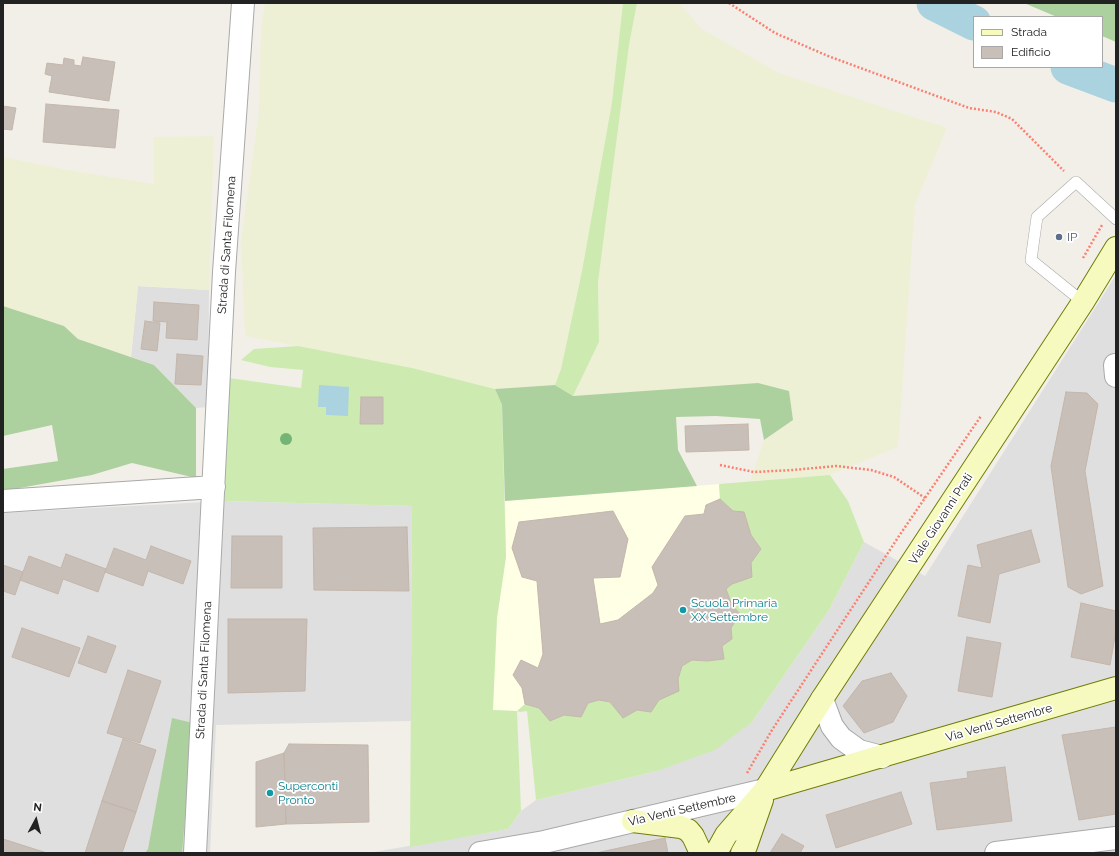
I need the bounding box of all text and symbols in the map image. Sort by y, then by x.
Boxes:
legend [973,16,1103,68]
text: Strada [1011,25,1047,39]
text: Edificio [1011,45,1051,59]
street label: Strada di Santa Filomena [215,176,239,314]
place label: IP [1067,230,1077,244]
marker: IP [1054,232,1064,242]
street label: Viale Giovanni Prati [906,471,976,567]
place label: Scuola Primaria XX Settembre [691,596,777,624]
street label: Strada di Santa Filomena [193,601,215,739]
marker: Scuola Primaria XX Settembre [678,605,688,615]
street label: Via Venti Settembre [944,701,1054,745]
place label: Superconti Pronto [278,779,338,807]
marker: Superconti Pronto [265,788,275,798]
street label: Via Venti Settembre [627,791,737,829]
north arrow [16,800,56,840]
text: N [33,801,42,815]

